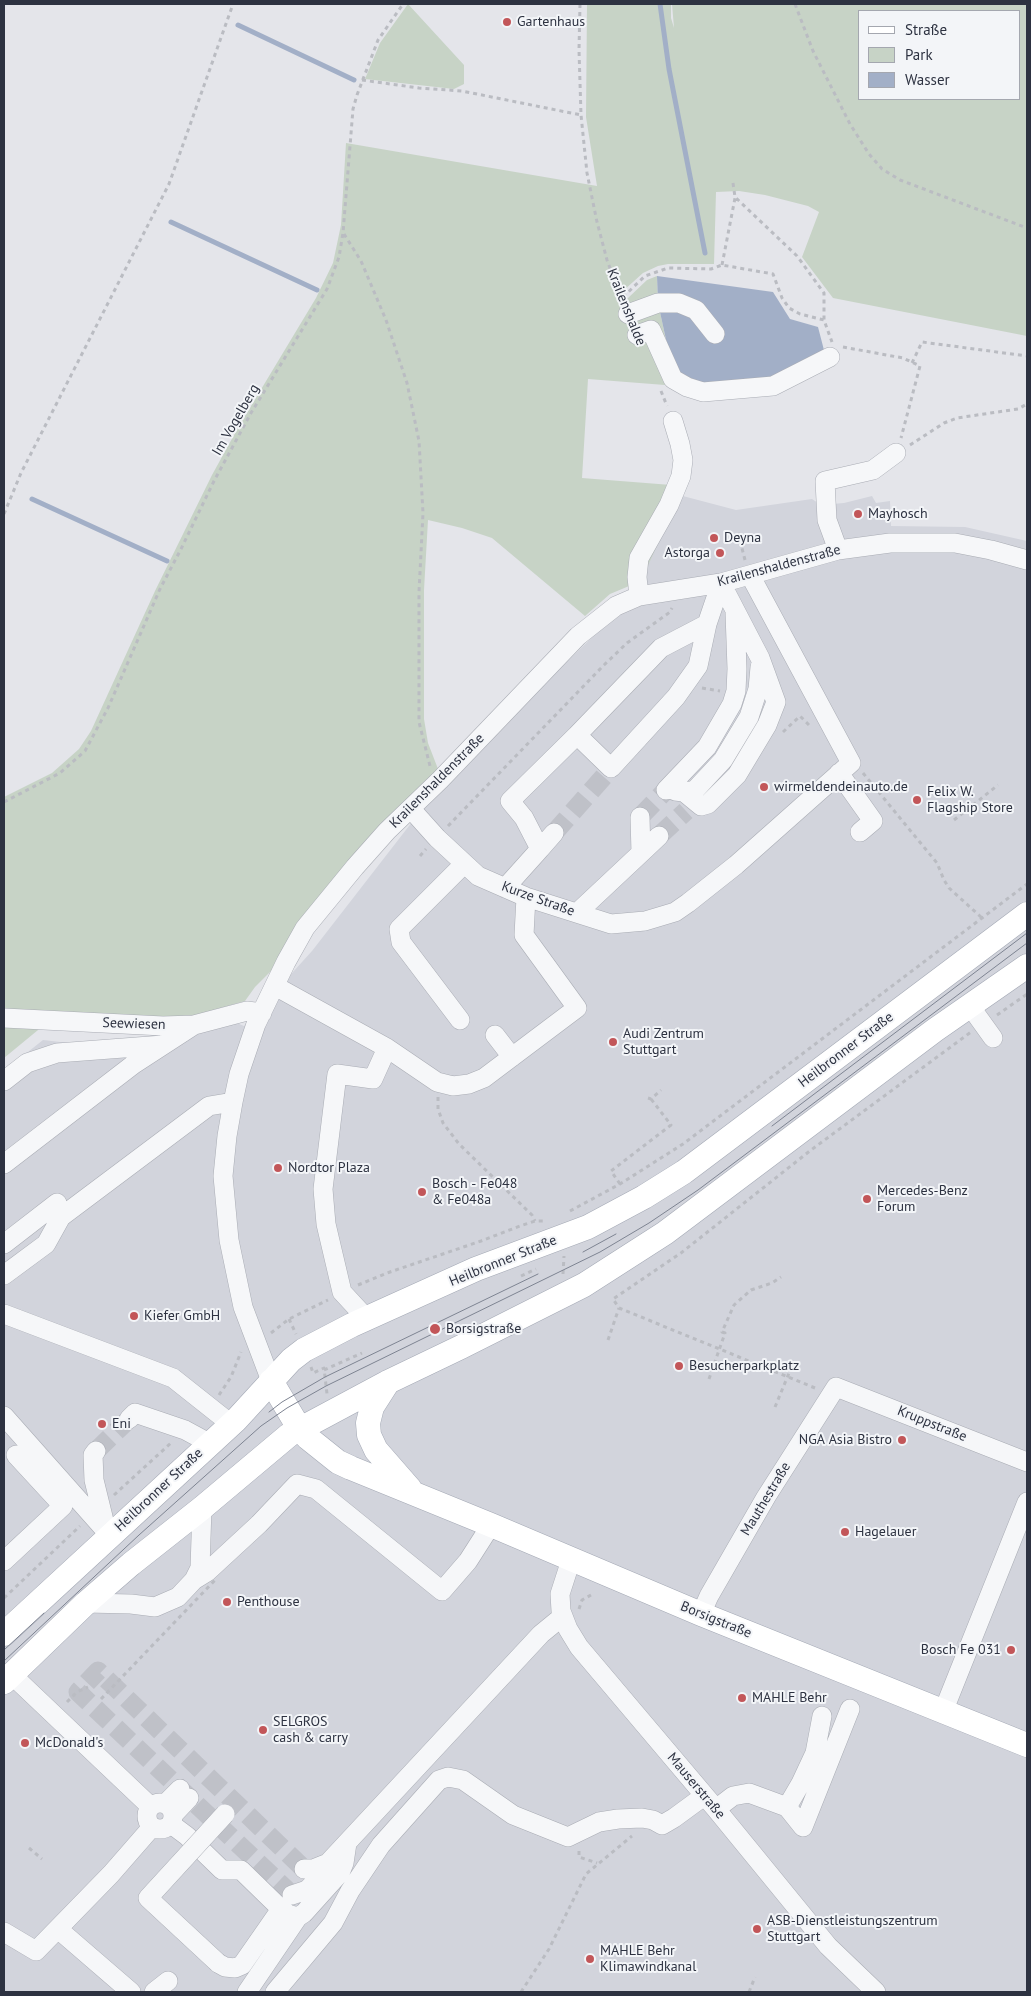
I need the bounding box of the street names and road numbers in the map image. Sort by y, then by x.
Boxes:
street label: Krailenshalde [603,266,649,348]
street label: Im Vogelberg [209,381,263,459]
street label: Krailenshaldenstraße [715,541,843,591]
street label: Krailenshaldenstraße [386,730,488,832]
street label: Kurze Straße [499,878,577,920]
street label: Heilbronner Straße [795,1009,897,1091]
street label: Seewiesen [102,1015,166,1033]
street label: Heilbronner Straße [447,1232,559,1290]
street label: Kruppstraße [895,1402,969,1446]
street label: Heilbronner Straße [111,1445,207,1535]
street label: Mauthestraße [737,1459,795,1539]
street label: Borsigstraße [678,1598,754,1642]
street label: Mauserstraße [664,1750,728,1822]

